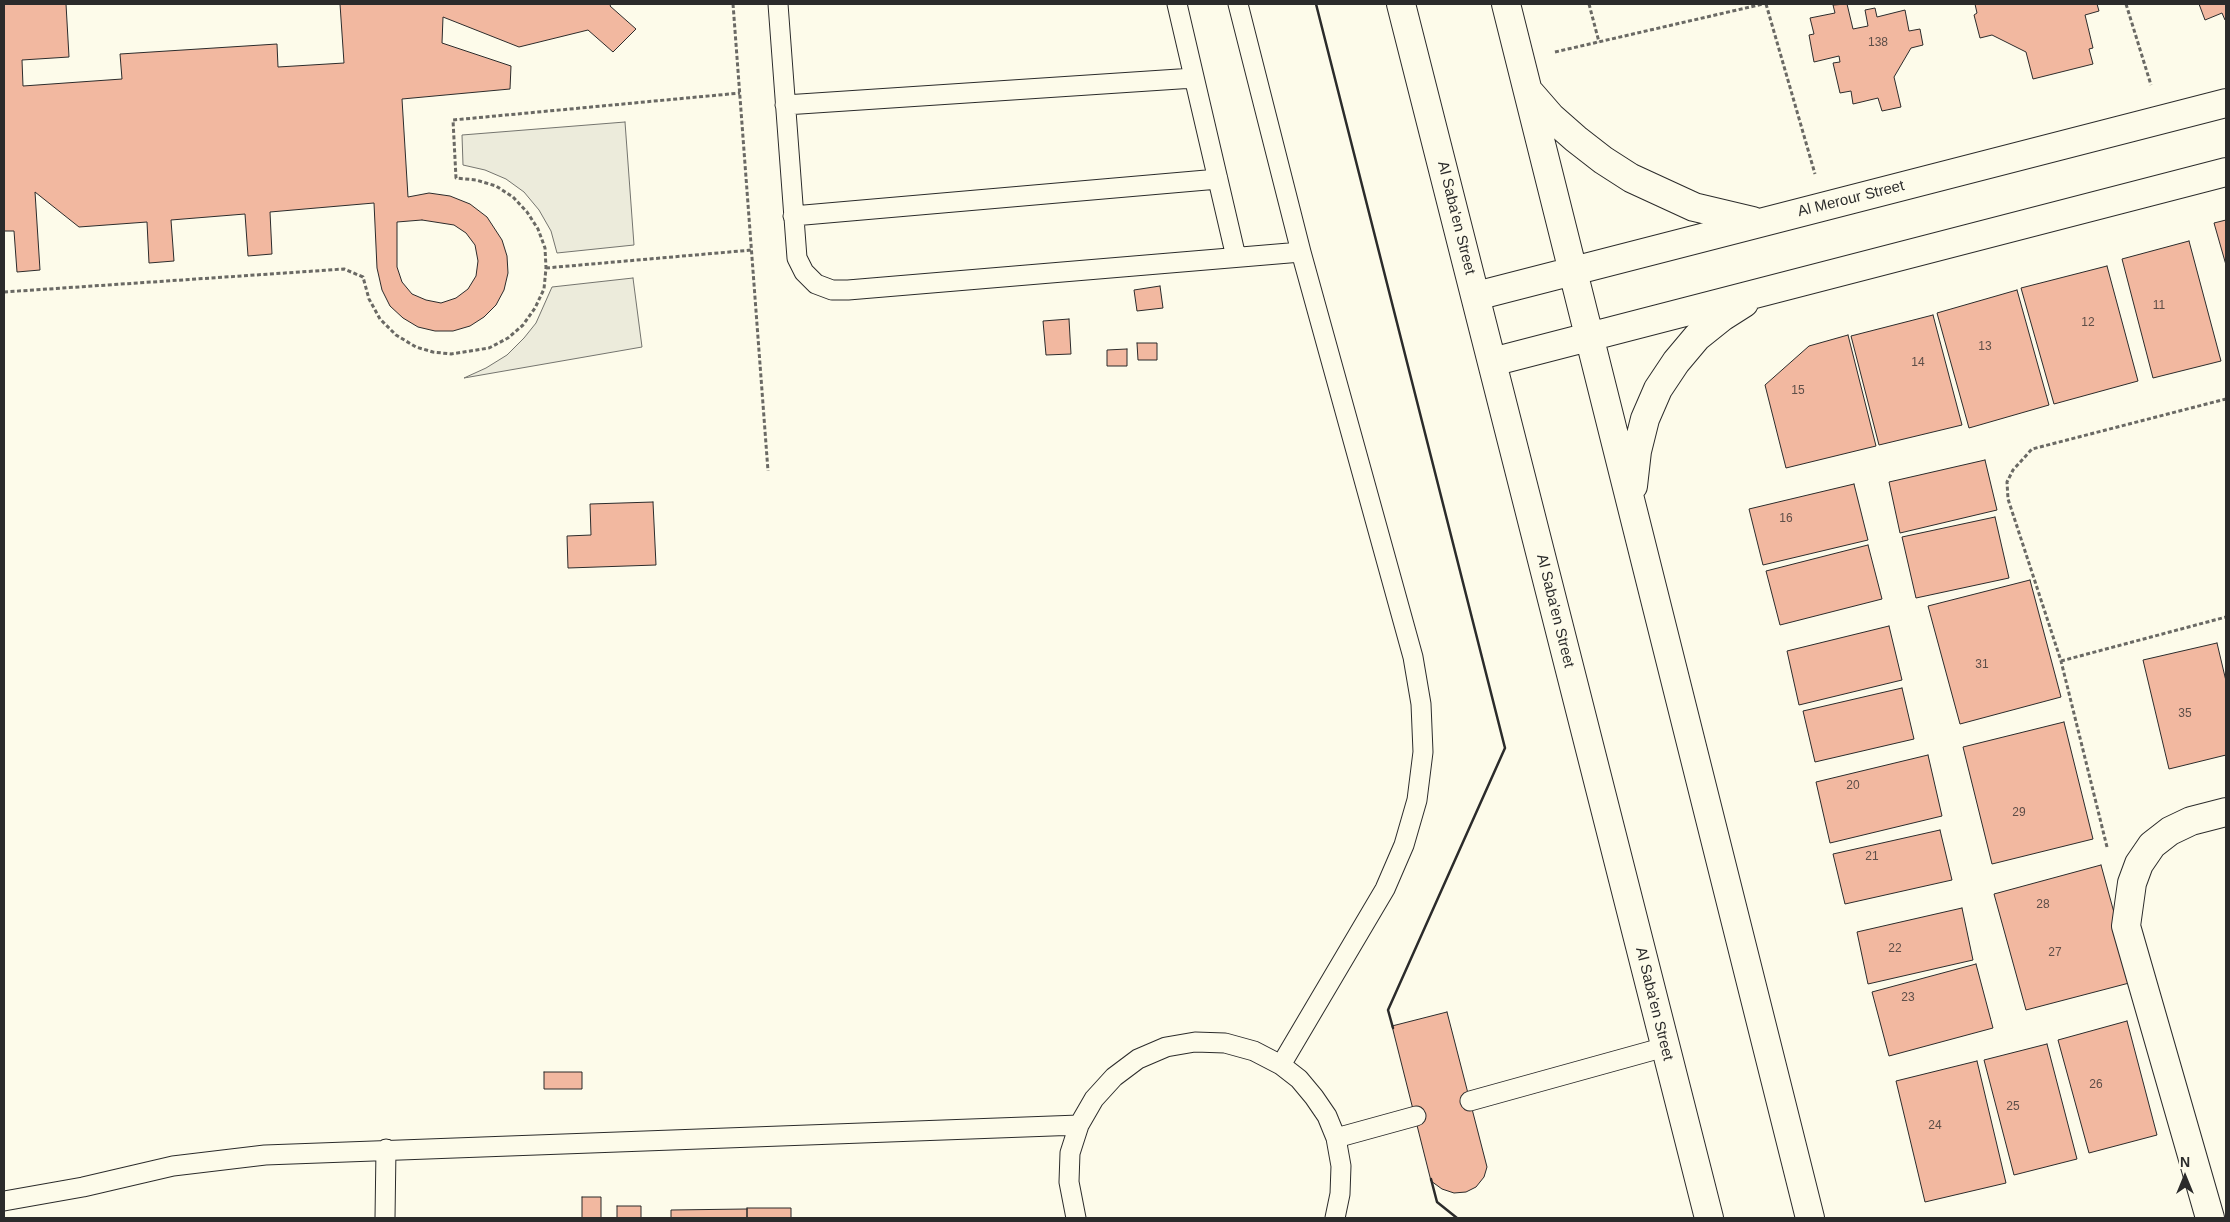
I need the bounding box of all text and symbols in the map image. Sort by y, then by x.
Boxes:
house number: 138 [1868,36,1888,50]
street label: Al Saba'en Street [1433,159,1479,277]
street label: Al Merour Street [1796,177,1906,221]
house number: 11 [2153,299,2165,313]
house number: 12 [2081,316,2095,330]
house number: 13 [1978,340,1992,354]
house number: 14 [1911,356,1925,370]
house number: 15 [1791,384,1805,398]
house number: 16 [1779,512,1793,526]
street label: Al Saba'en Street [1532,552,1578,670]
house number: 31 [1975,658,1989,672]
house number: 35 [2178,707,2192,721]
house number: 20 [1846,779,1860,793]
house number: 29 [2012,806,2026,820]
house number: 21 [1865,850,1879,864]
house number: 28 [2036,898,2050,912]
house number: 22 [1888,942,1902,956]
street label: Al Saba'en Street [1631,945,1677,1063]
house number: 27 [2048,946,2062,960]
house number: 23 [1901,991,1915,1005]
house number: 26 [2089,1078,2103,1092]
house number: 25 [2006,1100,2020,1114]
house number: 24 [1928,1119,1942,1133]
north arrow [2160,1152,2210,1202]
text: N [2180,1154,2190,1170]

